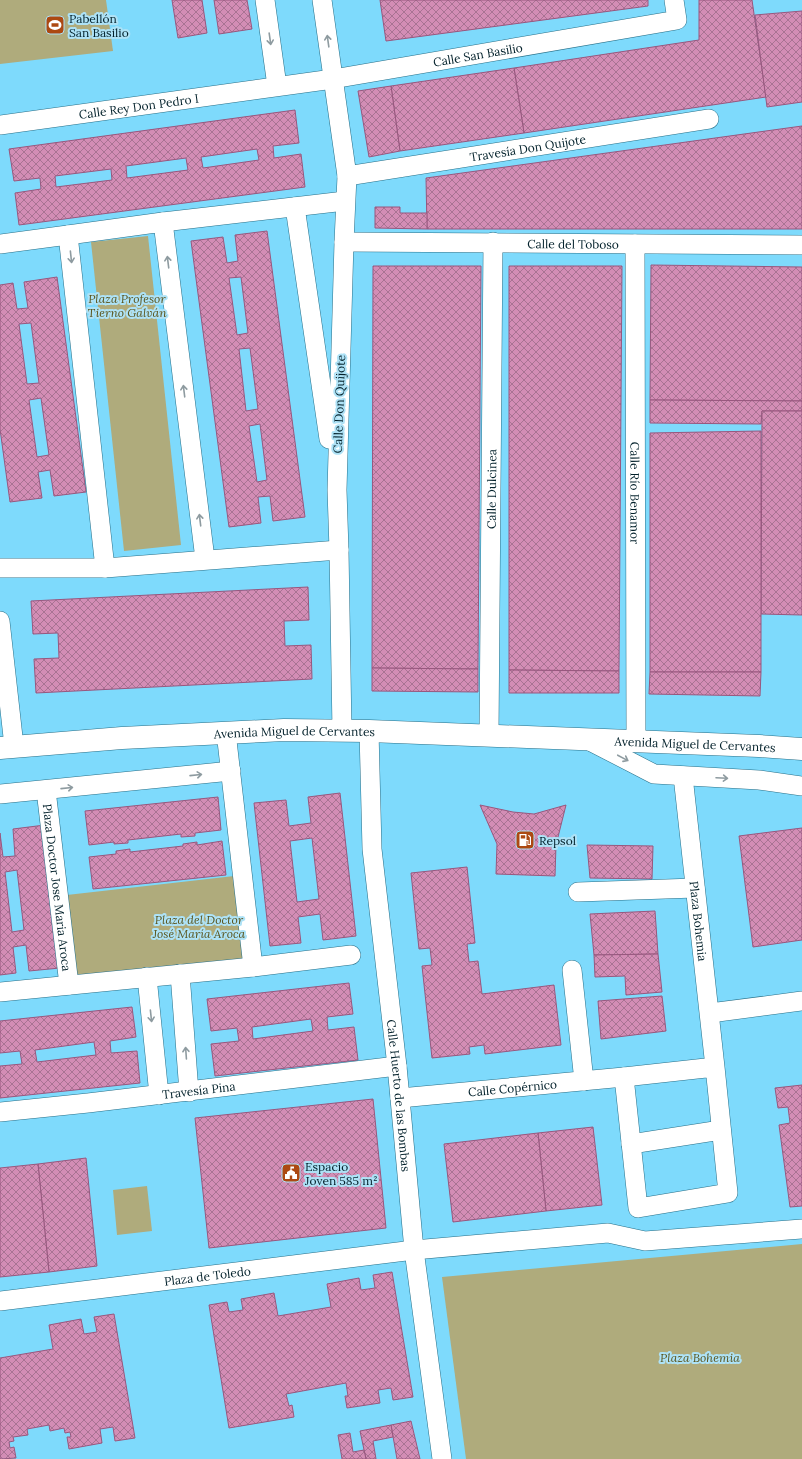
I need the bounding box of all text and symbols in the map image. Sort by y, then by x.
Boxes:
place label: Pabellón San Basilio [69,11,129,40]
sports icon: Pabellón San Basilio [44,14,66,36]
one-way arrow [266,32,274,45]
one-way arrow [324,34,332,47]
street label: Calle San Basilio [432,39,524,69]
street label: Calle Rey Don Pedro I [78,90,200,122]
street label: Travesía Don Quijote [469,131,587,164]
street label: Calle del Toboso [527,236,619,251]
one-way arrow [67,250,75,263]
one-way arrow [164,256,172,269]
park label: Plaza Profesor Tierno Galván [87,291,167,320]
street label: Calle Don Quijote [330,354,348,454]
one-way arrow [180,385,188,398]
street label: Calle Río Benamor [628,442,643,545]
street label: Calle Dulcinea [483,449,499,529]
one-way arrow [196,514,204,527]
street label: Avenida Miguel de Cervantes [212,722,376,741]
street label: Avenida Miguel de Cervantes [613,733,777,755]
one-way arrow [617,754,629,762]
one-way arrow [189,771,202,779]
one-way arrow [715,774,728,782]
one-way arrow [60,784,73,791]
street label: Plaza Doctor Jose Maria Aroca [40,803,75,972]
fuel station icon: Repsol [514,829,536,851]
place label: Repsol [539,833,576,848]
street label: Plaza Bohemia [687,880,711,962]
park label: Plaza del Doctor José María Aroca [152,912,246,941]
one-way arrow [147,1009,155,1022]
street label: Calle Huerto de las Bombas [384,1019,414,1173]
one-way arrow [183,1047,190,1060]
street label: Calle Copérnico [467,1076,558,1099]
street label: Travesía Pina [161,1078,236,1102]
place label: Espacio Joven 585 m² [304,1159,378,1188]
public building icon: Espacio Joven 585 m² [280,1162,302,1184]
street label: Plaza de Toledo [163,1263,252,1288]
park label: Plaza Bohemia [660,1350,740,1365]

